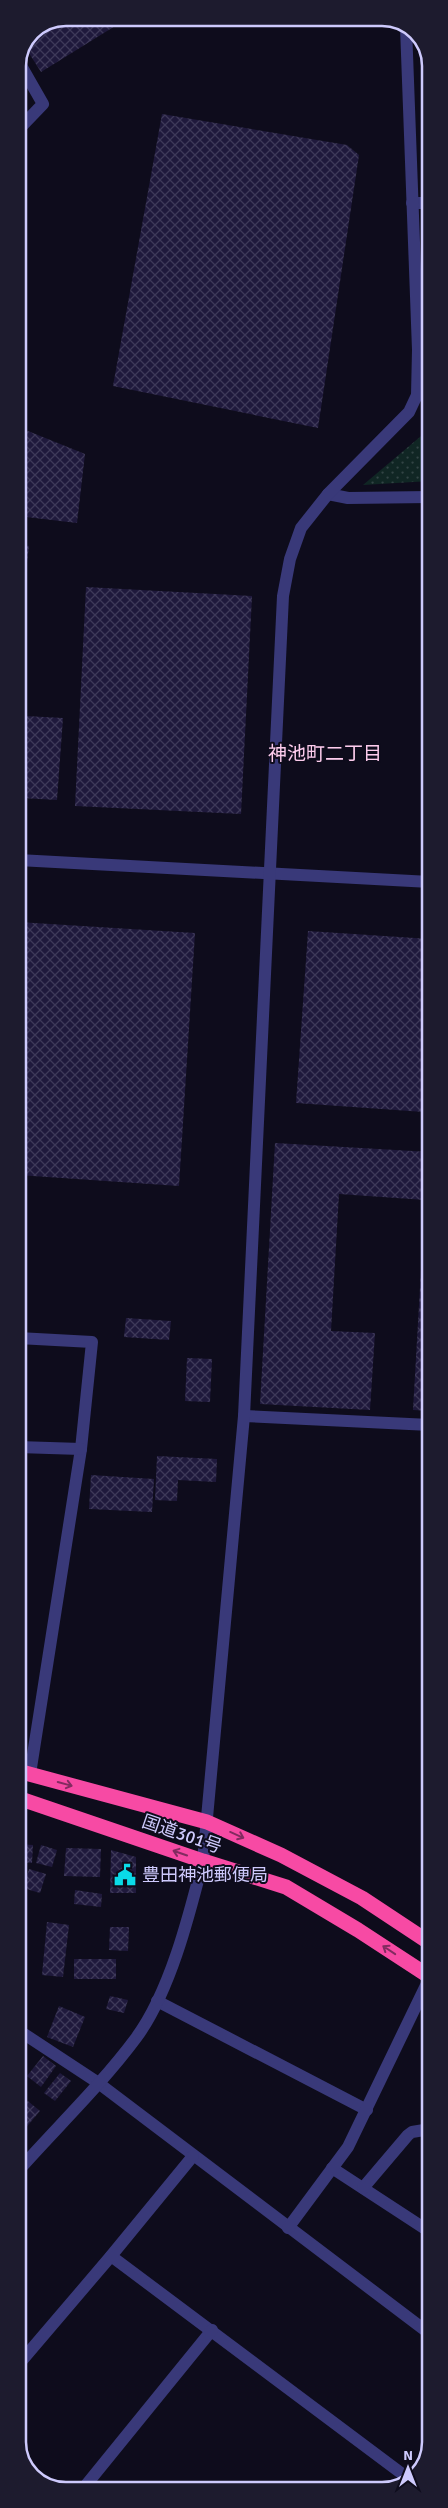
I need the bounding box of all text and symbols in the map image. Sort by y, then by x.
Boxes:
district label: 神池町二丁目 [268,742,382,766]
one-way arrow [56,1779,72,1789]
street label: 国道301号 [139,1810,225,1858]
one-way arrow [229,1831,244,1841]
one-way arrow [173,1848,188,1857]
public building icon: 豊田神池郵便局 [112,1862,138,1888]
place label: 豊田神池郵便局 [142,1864,268,1886]
one-way arrow [382,1945,396,1955]
north arrow [383,2443,433,2493]
text: N [403,2447,413,2464]

